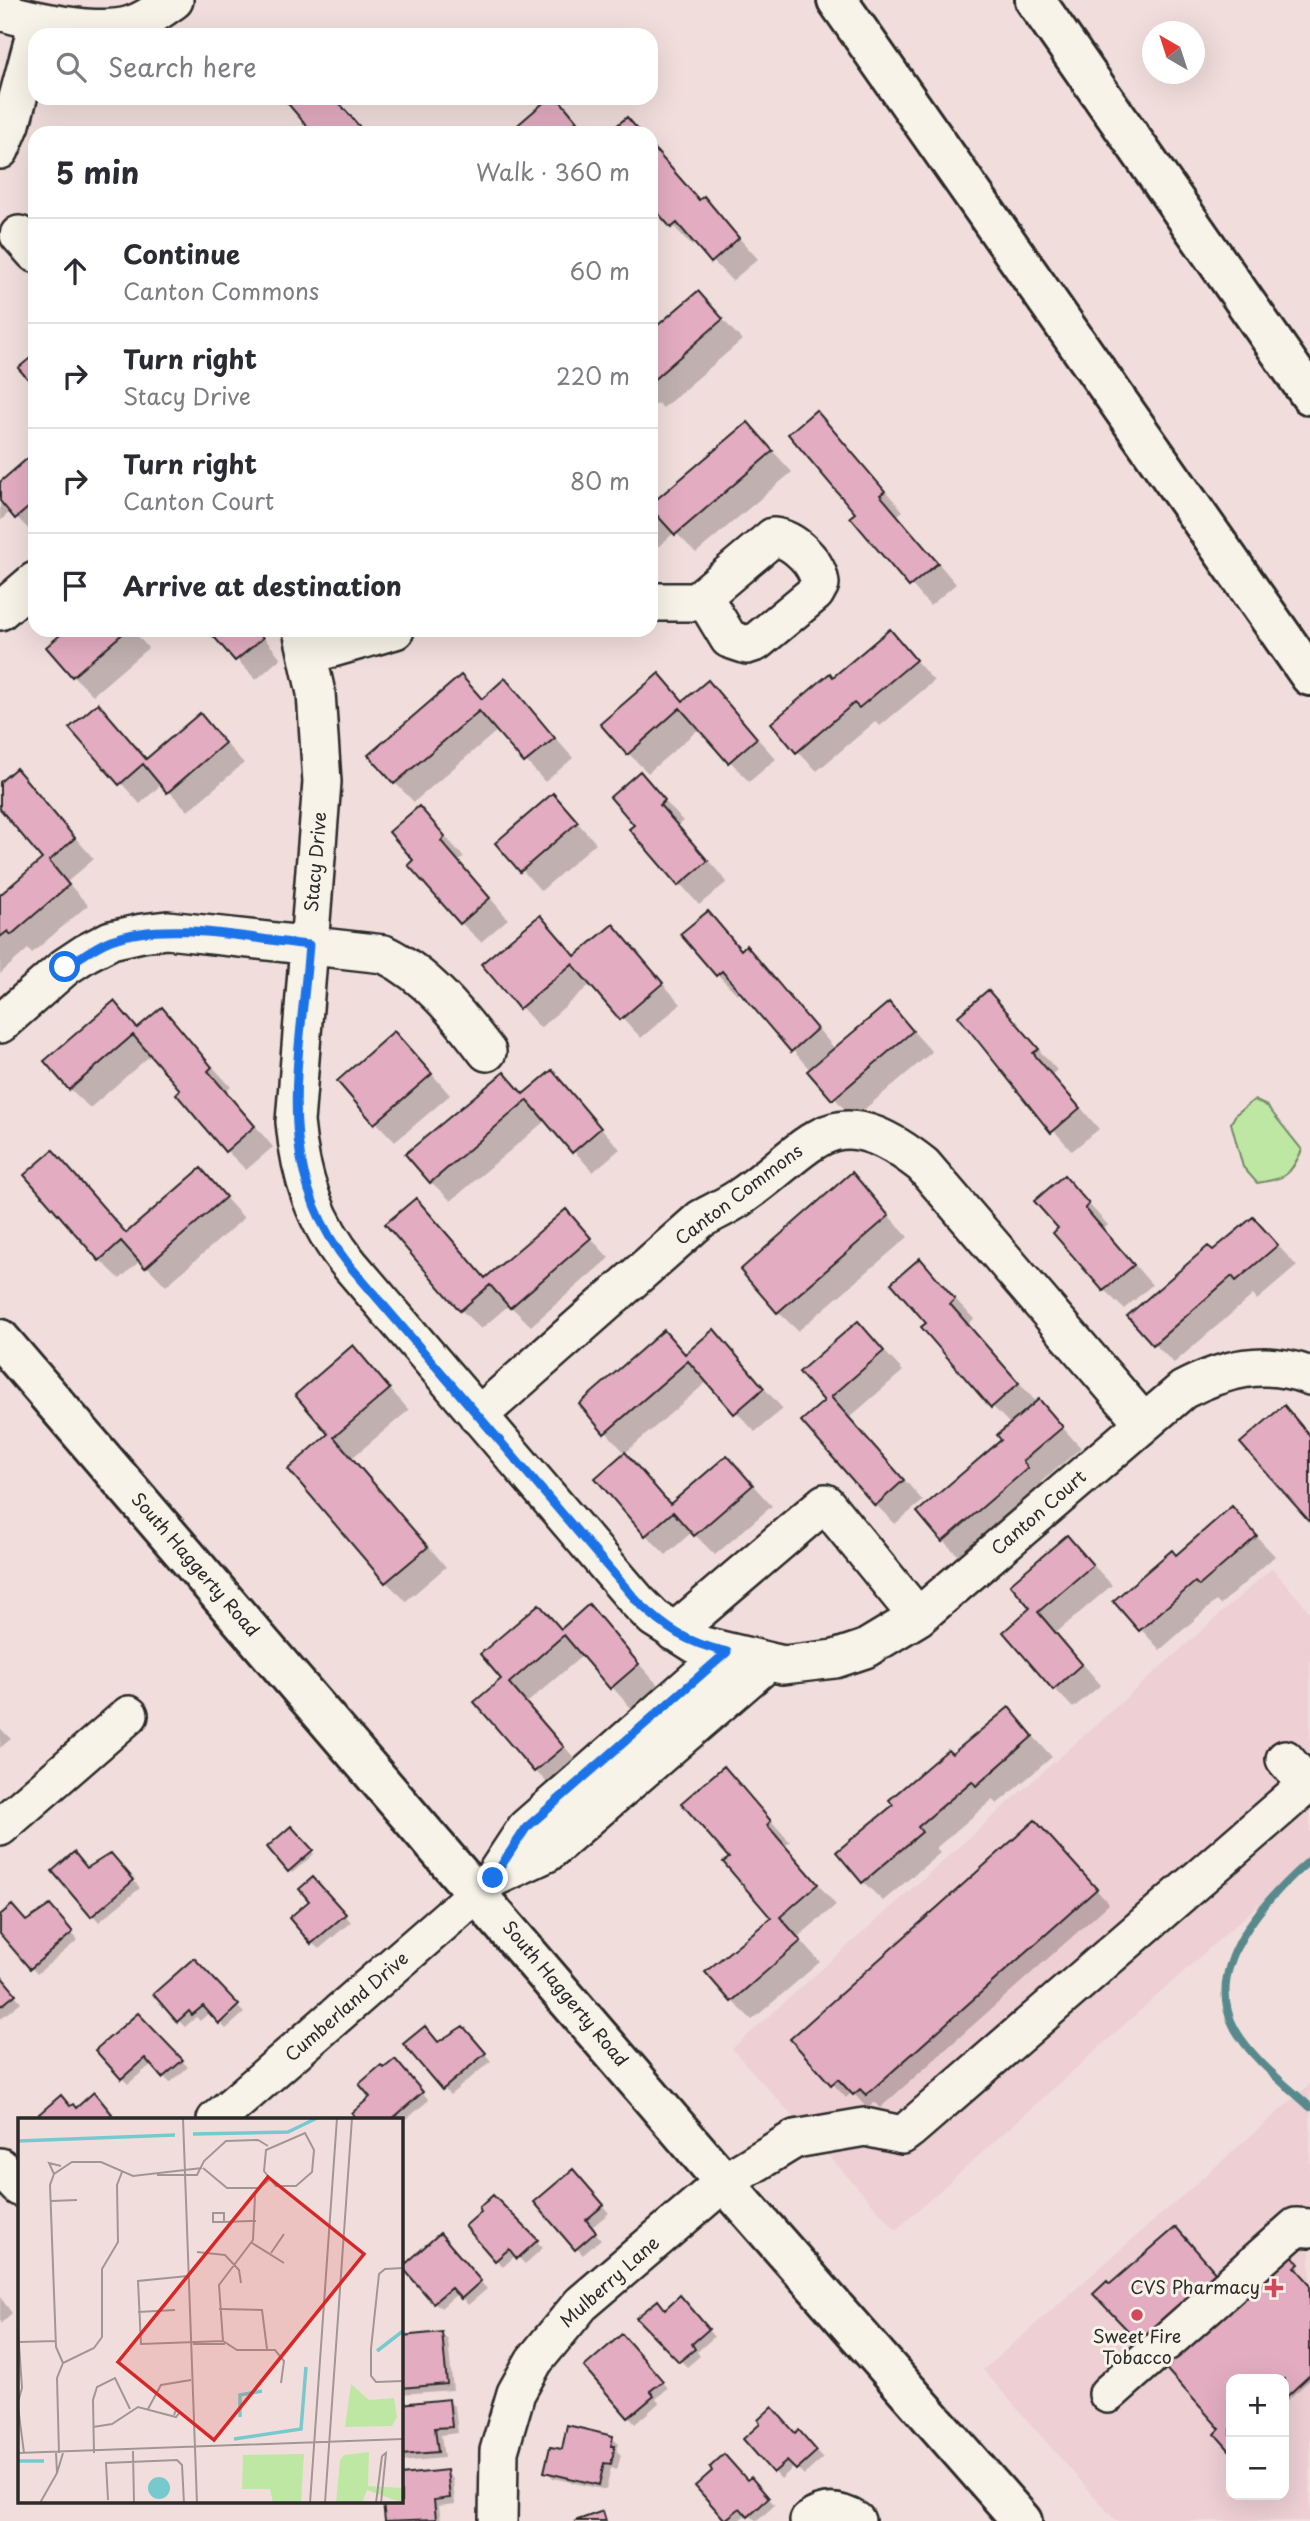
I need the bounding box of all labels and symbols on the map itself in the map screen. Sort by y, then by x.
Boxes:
north arrow [1142,21,1205,84]
street label: Stacy Drive [297,811,332,913]
route start [49,951,80,982]
street label: Canton Commons [669,1137,808,1251]
street label: Canton Court [984,1463,1092,1561]
street label: South Haggerty Road [126,1486,266,1642]
route end [477,1862,508,1893]
street label: South Haggerty Road [497,1914,635,2072]
street label: Cumberland Drive [278,1944,414,2067]
inset map [18,2118,402,2504]
street label: Mulberry Lane [553,2229,665,2333]
place label: CVS Pharmacy [1130,2273,1260,2300]
marker: CVS Pharmacy [1266,2280,1282,2296]
marker: Sweet Fire Tobacco [1129,2307,1145,2323]
place label: Sweet Fire Tobacco [1093,2322,1181,2370]

